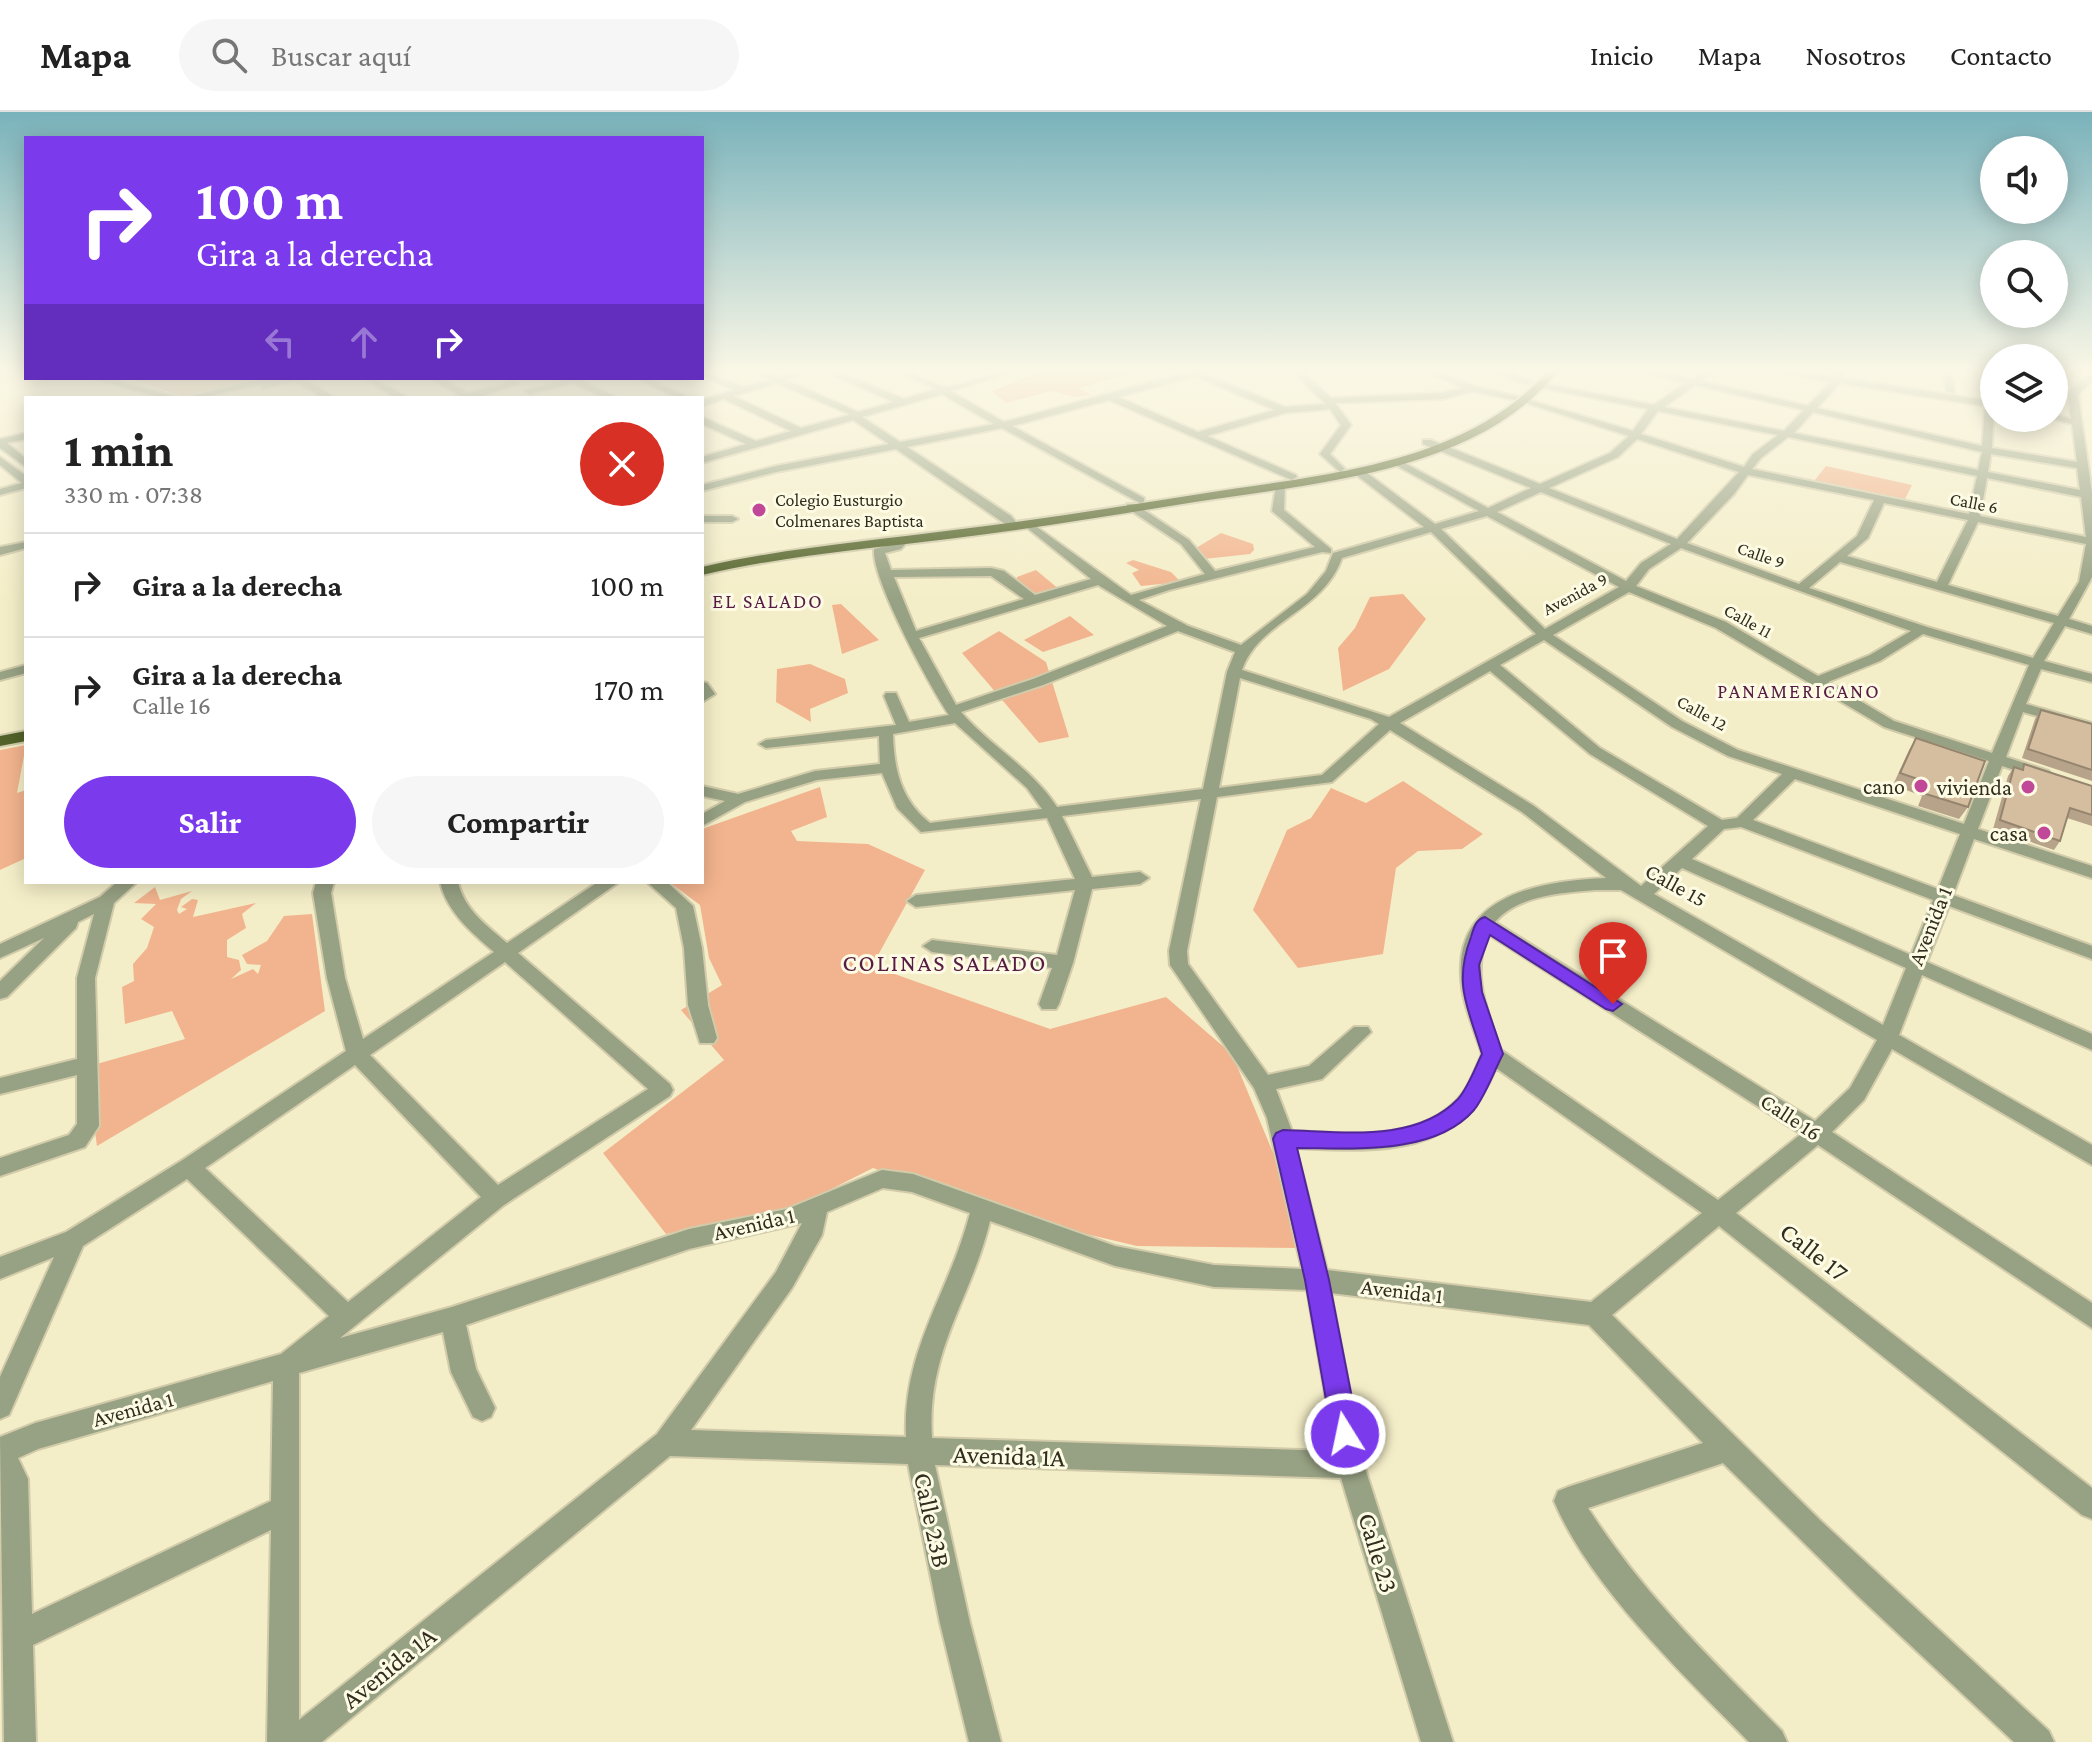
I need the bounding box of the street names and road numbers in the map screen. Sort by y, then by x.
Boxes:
street label: Calle 6 [1948,489,2000,517]
street label: Calle 9 [1735,538,1787,572]
street label: Avenida 9 [1539,569,1611,619]
street label: Calle 11 [1721,600,1775,642]
street label: Calle 12 [1673,691,1731,735]
street label: Calle 15 [1641,858,1711,912]
street label: Avenida 1 [1903,883,1957,969]
street label: Calle 16 [1756,1088,1826,1146]
street label: Avenida 1 [711,1203,797,1245]
street label: Calle 17 [1774,1217,1854,1287]
street label: Avenida 1 [1360,1274,1444,1308]
street label: Avenida 1 [90,1386,176,1432]
street label: Avenida 1A [952,1440,1066,1472]
street label: Calle 23B [908,1470,956,1570]
street label: Calle 23 [1352,1510,1404,1596]
street label: Avenida 1A [336,1621,442,1715]

